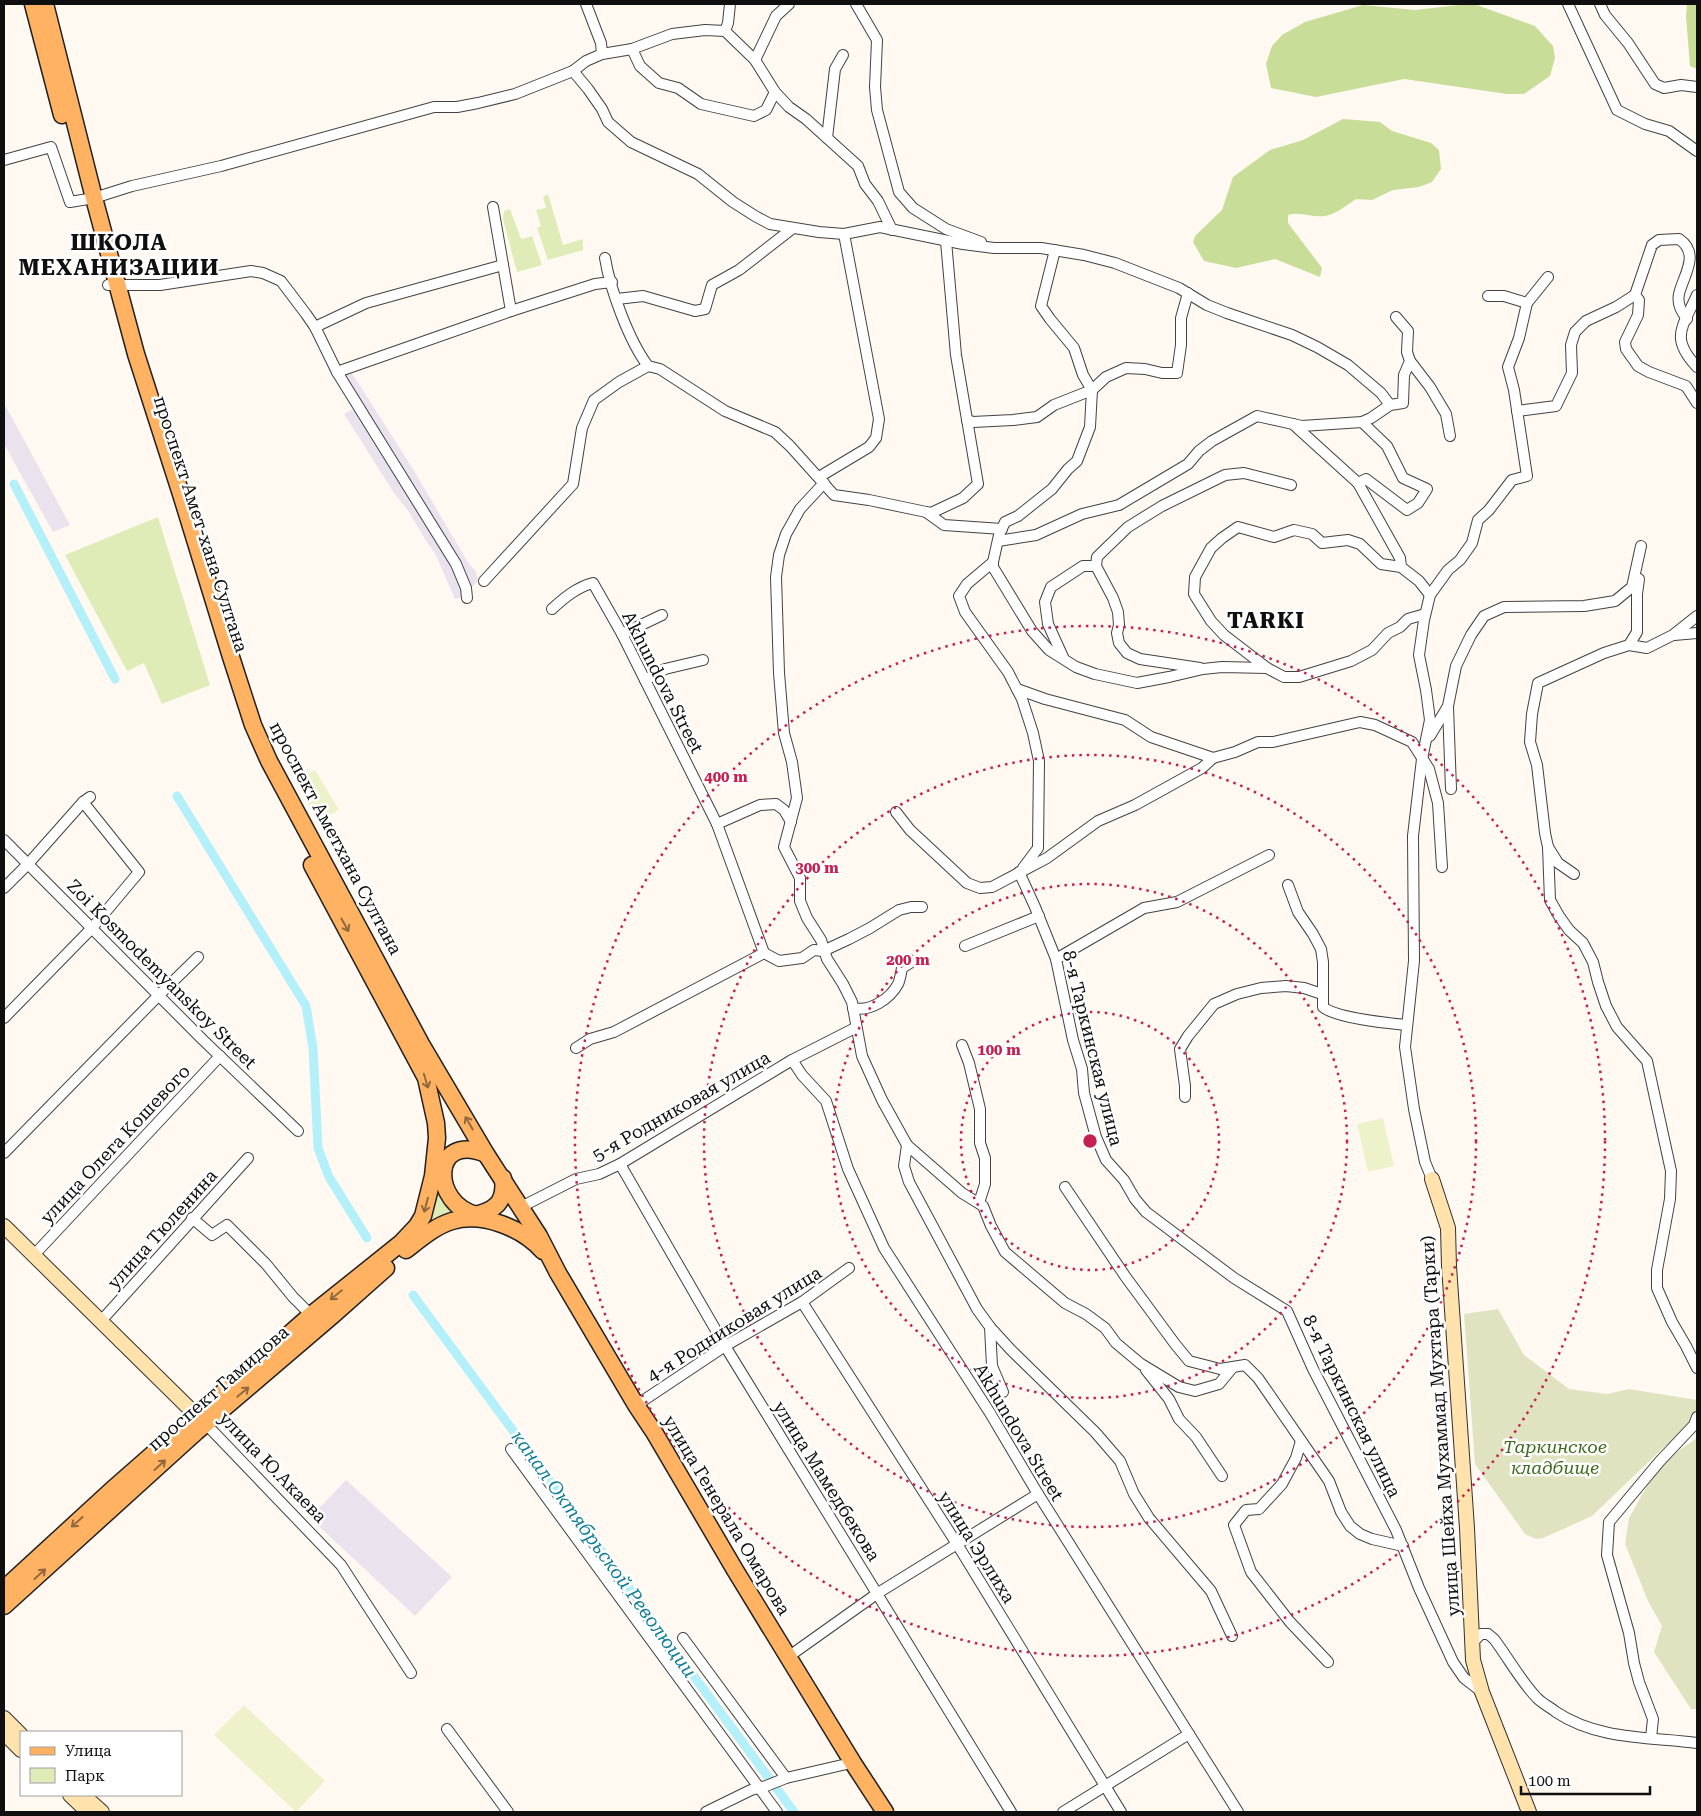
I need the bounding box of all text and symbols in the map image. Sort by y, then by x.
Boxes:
district label: ШКОЛА МЕХАНИЗАЦИИ [18,230,220,280]
street label: проспект Амет-хана Султана [150,393,253,655]
street label: Akhundova Street [618,608,708,757]
district label: TARKI [1227,608,1305,633]
street label: проспект Аметхана Султана [266,718,407,958]
text: 400 m [704,768,748,786]
text: 300 m [795,859,839,877]
street label: Zoi Kosmodemyanskoy Street [63,875,261,1073]
one-way arrow [340,918,350,933]
street label: 8-я Таркинская улица [1059,948,1128,1148]
text: 200 m [886,951,930,969]
text: 100 m [977,1041,1021,1059]
street label: 5-я Родниковая улица [588,1046,774,1166]
street label: улица Олега Кошевого [36,1060,194,1228]
one-way arrow [422,1073,431,1089]
one-way arrow [463,1116,473,1130]
centre of rings [1081,1132,1099,1150]
street label: улица Тюленина [103,1165,221,1293]
one-way arrow [421,1197,430,1213]
street label: улица Шейха Мухаммад Мухтара (Тарки) [1416,1235,1464,1617]
street label: 4-я Родниковая улица [643,1262,825,1386]
one-way arrow [329,1290,342,1301]
street label: 8-я Таркинская улица [1299,1311,1406,1501]
street label: проспект Гамидова [143,1321,293,1455]
street label: Akhundova Street [970,1360,1068,1505]
one-way arrow [236,1387,249,1398]
street label: улица Мамедбекова [769,1397,885,1565]
street label: улица Ю.Акаева [215,1407,331,1527]
street label: улица Генерала Омарова [659,1411,795,1619]
water label: канал Октябрьской Революции [506,1426,702,1682]
park label: Таркинское кладбище [1503,1436,1607,1478]
one-way arrow [154,1459,167,1470]
street label: улица Эрлиха [934,1487,1020,1607]
one-way arrow [70,1516,83,1528]
one-way arrow [33,1568,46,1580]
legend [20,1731,182,1796]
text: Улица [65,1742,111,1760]
scale bar [1521,1764,1650,1796]
text: Парк [65,1767,105,1785]
text: 100 m [1528,1772,1571,1790]

